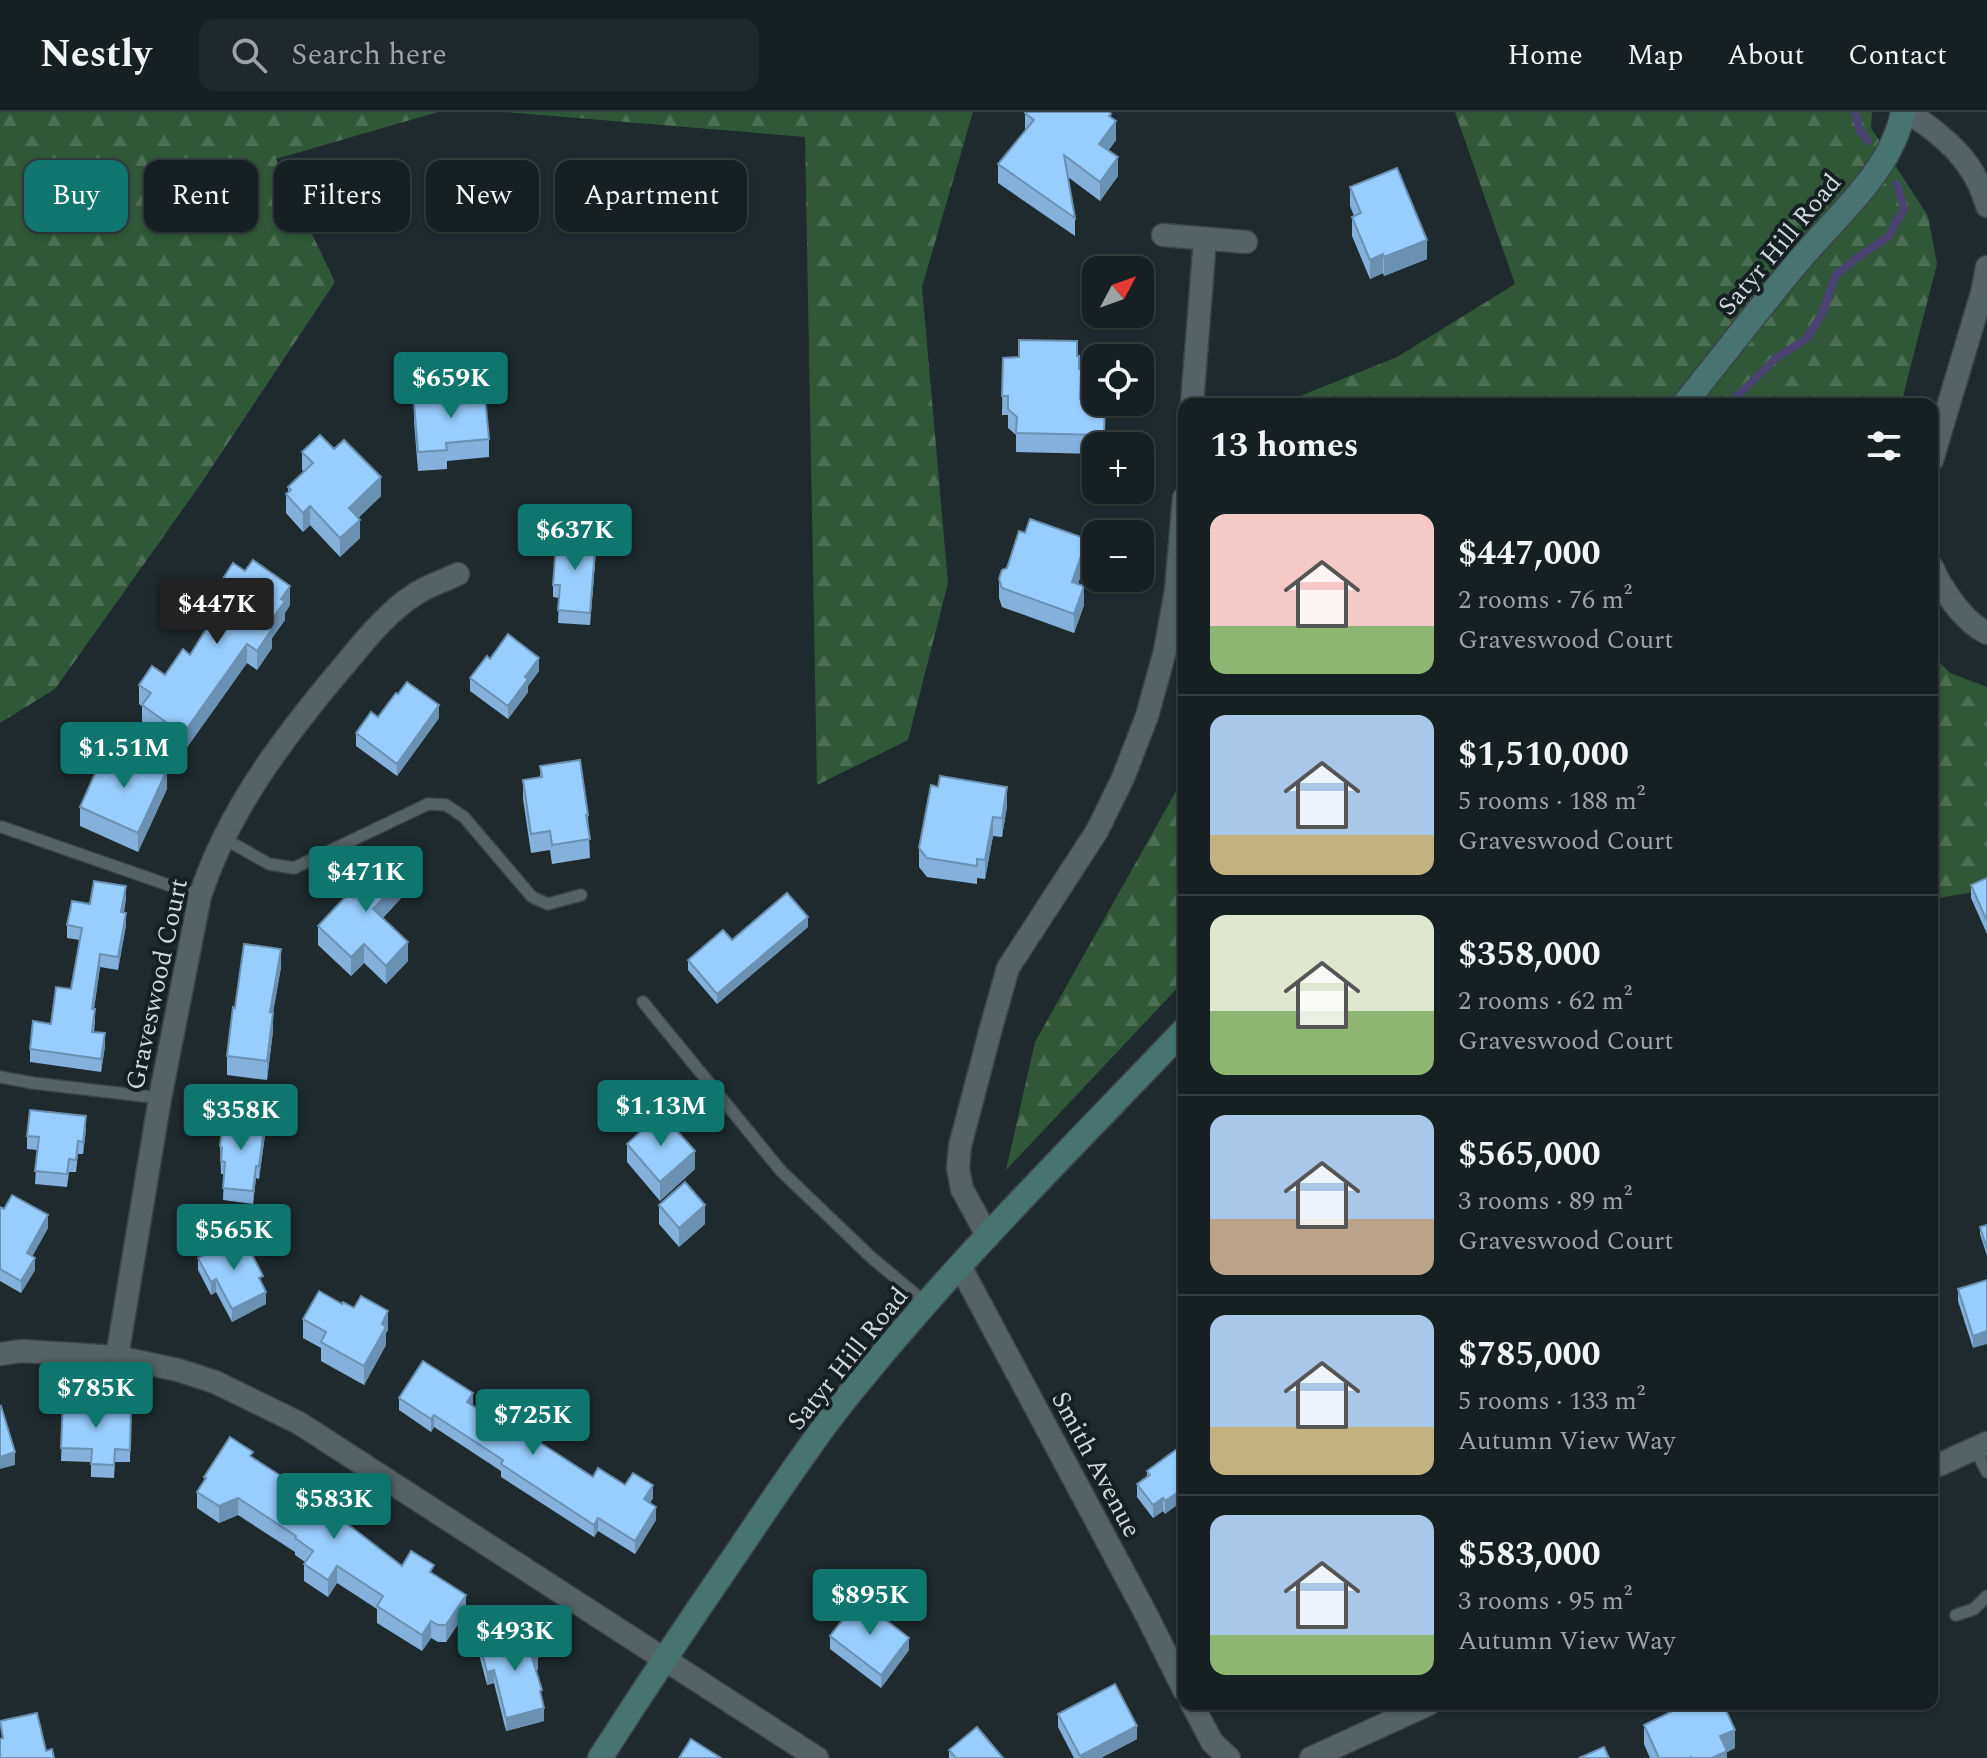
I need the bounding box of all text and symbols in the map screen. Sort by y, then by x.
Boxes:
search box [199,19,759,91]
text: Nestly [40,26,151,84]
text: Search here [291,32,447,78]
icon: search [227,33,271,77]
text: Home [1507,34,1583,77]
text: Map [1627,34,1683,77]
text: About [1727,34,1804,77]
text: Contact [1848,34,1947,77]
chip: Buy [24,160,128,232]
chip: Rent [144,160,258,232]
chip: Filters [274,160,410,232]
chip: New [426,160,539,232]
chip: Apartment [555,160,747,232]
street label: Satyr Hill Road [1708,165,1851,325]
north arrow [1082,256,1154,328]
map controls [1082,256,1154,592]
button: locate [1082,344,1154,416]
pin: $659K [395,352,507,420]
text: $659K [412,358,490,398]
text: 13 homes [1210,420,1359,472]
icon: filters [1862,424,1906,468]
button: + [1082,432,1154,504]
pin: $637K [519,504,631,572]
text: $637K [536,510,614,550]
button: − [1082,520,1154,592]
text: $447,000 [1458,528,1601,580]
icon: home [1274,546,1370,642]
pin: $447K [161,578,273,646]
text: 2 rooms · 76 m² [1458,580,1632,620]
text: $447K [178,584,256,624]
text: Graveswood Court [1458,620,1674,660]
pin: $1.51M [59,722,189,790]
text: $1.51M [78,728,170,768]
text: $1,510,000 [1458,729,1629,781]
icon: home [1274,747,1370,843]
text: 5 rooms · 188 m² [1458,781,1645,821]
text: Graveswood Court [1458,821,1674,861]
pin: $471K [310,846,422,914]
text: $471K [327,852,405,892]
street label: Graveswood Court [115,875,199,1094]
text: $358,000 [1458,929,1601,981]
icon: home [1274,947,1370,1043]
text: 2 rooms · 62 m² [1458,981,1632,1021]
text: Graveswood Court [1458,1021,1674,1061]
pin: $1.13M [596,1080,726,1148]
pin: $358K [185,1084,297,1152]
text: $1.13M [615,1086,707,1126]
text: $358K [202,1090,280,1130]
text: $565,000 [1458,1129,1601,1181]
icon: home [1274,1147,1370,1243]
text: 3 rooms · 89 m² [1458,1181,1632,1221]
pin: $565K [178,1204,290,1272]
text: $565K [195,1210,273,1250]
text: Graveswood Court [1458,1221,1674,1261]
street label: Satyr Hill Road [777,1278,918,1439]
text: $785,000 [1458,1329,1601,1381]
icon: home [1274,1347,1370,1443]
pin: $785K [40,1362,152,1430]
text: $785K [57,1368,135,1408]
text: 5 rooms · 133 m² [1458,1381,1645,1421]
street label: Smith Avenue [1041,1384,1152,1545]
pin: $725K [477,1389,589,1457]
text: $725K [494,1395,572,1435]
text: Autumn View Way [1458,1421,1675,1461]
pin: $583K [278,1473,390,1541]
text: $583K [295,1479,373,1519]
text: $583,000 [1458,1529,1601,1581]
icon: home [1274,1547,1370,1643]
pin: $895K [814,1569,926,1637]
text: $895K [831,1575,909,1615]
text: 3 rooms · 95 m² [1458,1581,1632,1621]
pin: $493K [459,1605,571,1673]
text: $493K [476,1611,554,1651]
text: Autumn View Way [1458,1621,1675,1661]

